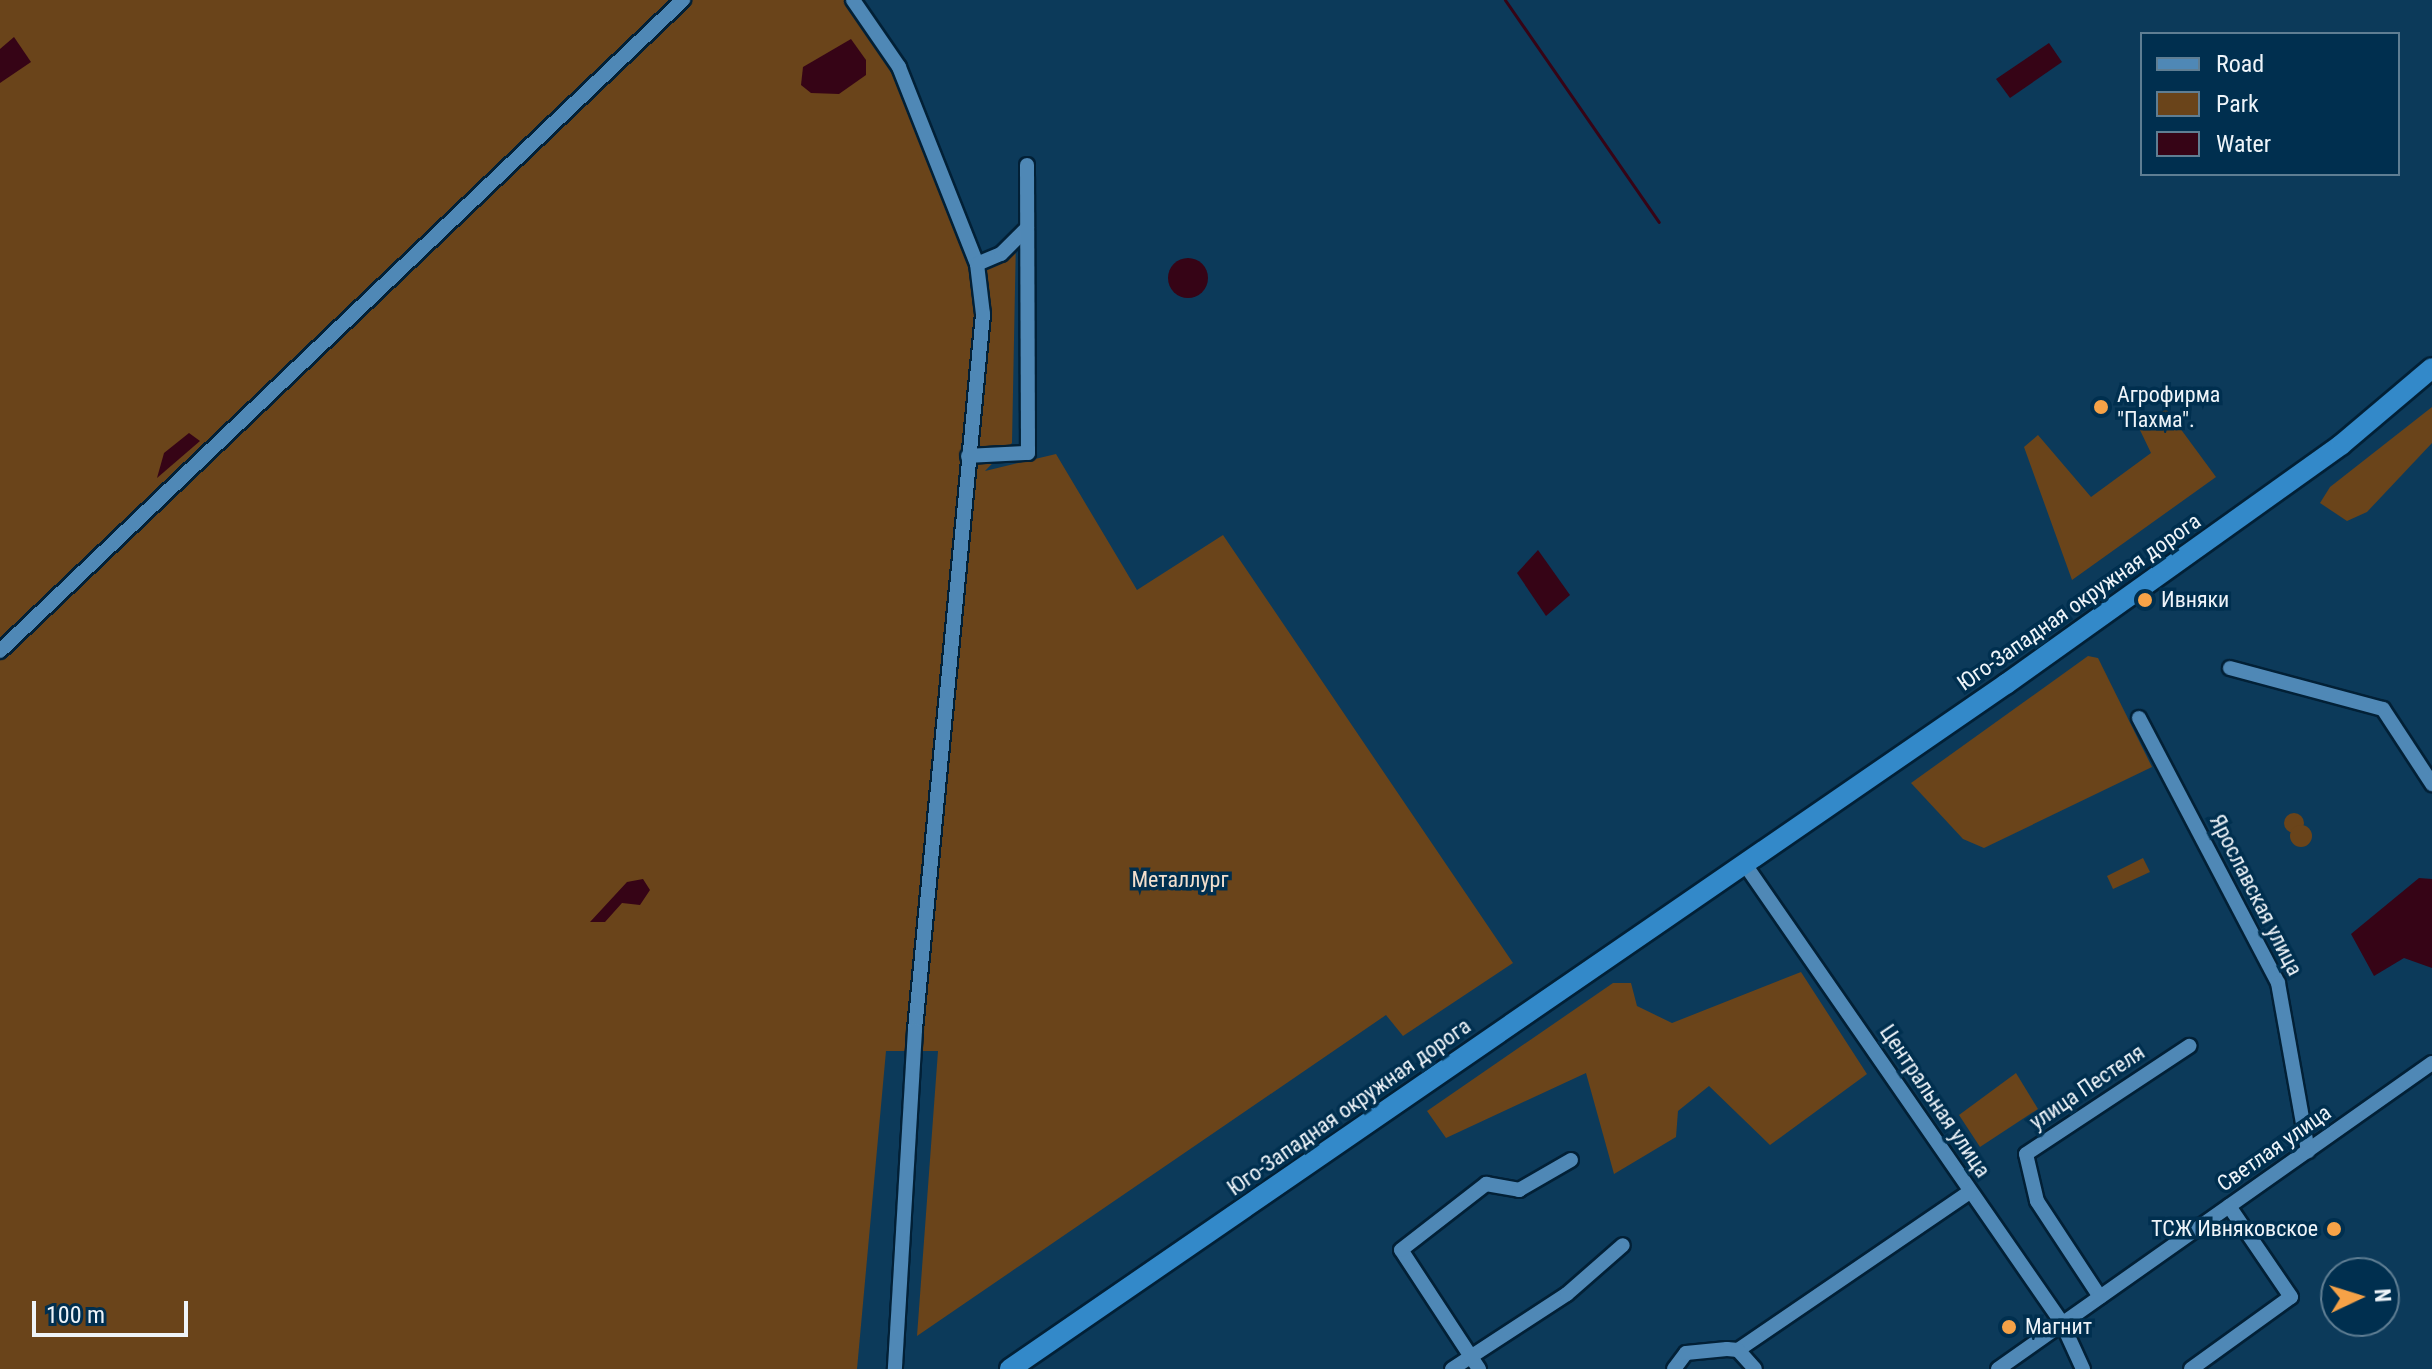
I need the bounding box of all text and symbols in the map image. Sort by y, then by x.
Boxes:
legend [2140,32,2400,176]
text: Road [2216,50,2264,78]
text: Park [2216,90,2259,118]
text: Water [2216,130,2271,158]
place label: Агрофирма "Пахма". [2117,381,2220,432]
marker: Агрофирма "Пахма". [2092,398,2110,416]
street label: Юго-Западная окружная дорога [1952,508,2206,696]
place label: Ивняки [2161,587,2229,613]
marker: Ивняки [2136,591,2154,609]
street label: Ярославская улица [2204,810,2308,980]
park label: Металлург [1131,867,1229,893]
street label: Юго-Западная окружная дорога [1222,1013,1476,1201]
street label: Центральная улица [1874,1020,1996,1182]
street label: улица Пестеля [2024,1039,2150,1135]
street label: Светлая улица [2212,1099,2336,1197]
place label: ТСЖ Ивняковское [2151,1216,2318,1242]
marker: ТСЖ Ивняковское [2325,1220,2343,1238]
north arrow [2320,1257,2400,1337]
scale bar [36,1285,192,1335]
text: N [2370,1288,2395,1303]
text: 100 m [46,1301,105,1329]
place label: Магнит [2025,1314,2092,1340]
marker: Магнит [2000,1318,2018,1336]

